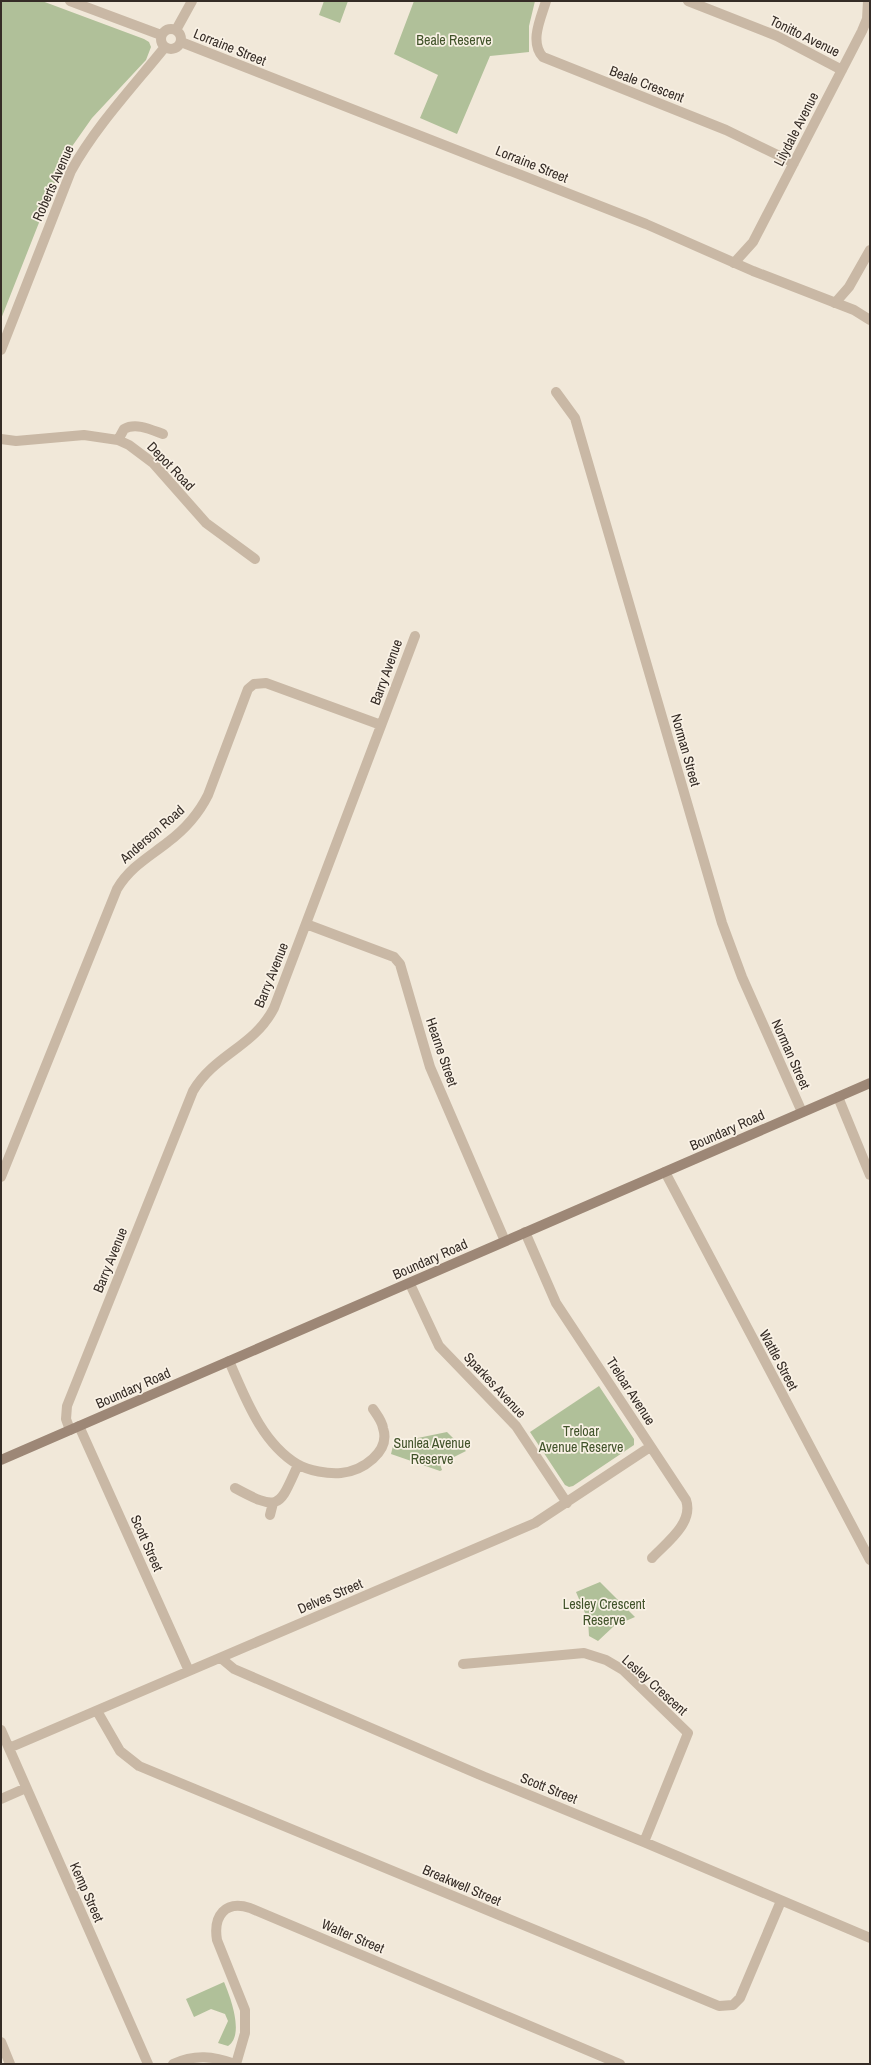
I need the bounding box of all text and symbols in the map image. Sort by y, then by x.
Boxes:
street label: Tonitto Avenue [767,11,843,61]
street label: Lorraine Street [191,24,269,70]
park label: Beale Reserve [416,31,492,49]
street label: Beale Crescent [607,62,687,106]
street label: Lilydale Avenue [770,89,822,169]
street label: Lorraine Street [493,141,571,187]
street label: Roberts Avenue [28,142,78,224]
street label: Depot Road [143,438,199,494]
street label: Barry Avenue [366,637,406,707]
street label: Norman Street [667,712,705,788]
street label: Anderson Road [115,801,188,868]
street label: Barry Avenue [250,940,292,1010]
street label: Hearne Street [422,1015,462,1089]
street label: Norman Street [768,1016,814,1092]
street label: Boundary Road [687,1106,767,1154]
street label: Barry Avenue [89,1225,131,1295]
street label: Boundary Road [390,1235,470,1283]
street label: Wattle Street [756,1327,802,1393]
street label: Sparkes Avenue [460,1348,530,1422]
street label: Treloar Avenue [602,1354,660,1428]
street label: Boundary Road [93,1364,173,1412]
park label: Treloar Avenue Reserve [538,1422,623,1456]
park label: Sunlea Avenue Reserve [393,1434,471,1468]
street label: Scott Street [127,1512,167,1574]
street label: Delves Street [295,1574,365,1618]
park label: Lesley Crescent Reserve [563,1595,645,1629]
street label: Lesley Crescent [618,1651,692,1719]
street label: Scott Street [518,1768,580,1808]
street label: Kemp Street [66,1859,108,1925]
street label: Breakwell Street [420,1860,504,1910]
street label: Walter Street [319,1915,387,1957]

